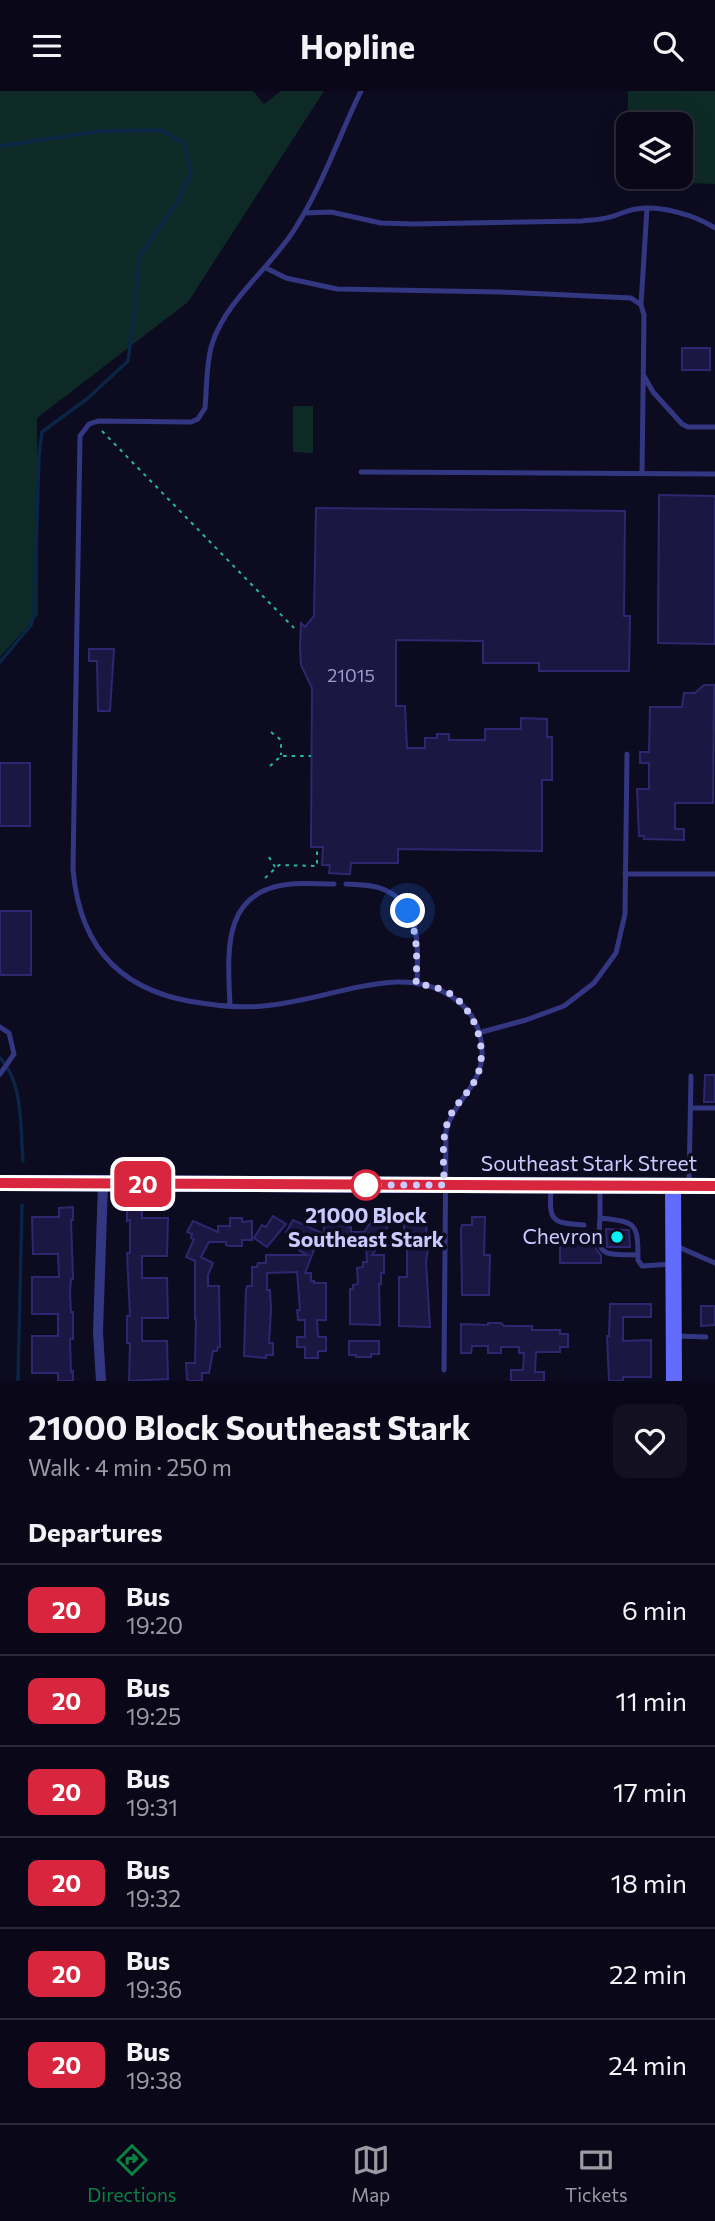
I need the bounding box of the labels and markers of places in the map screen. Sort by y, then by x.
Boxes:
marker: 21000 Block Southeast Stark [351,1170,381,1200]
place label: 21000 Block Southeast Stark [288,1202,444,1251]
place label: Chevron [522,1223,603,1248]
marker: Chevron [609,1229,625,1245]

